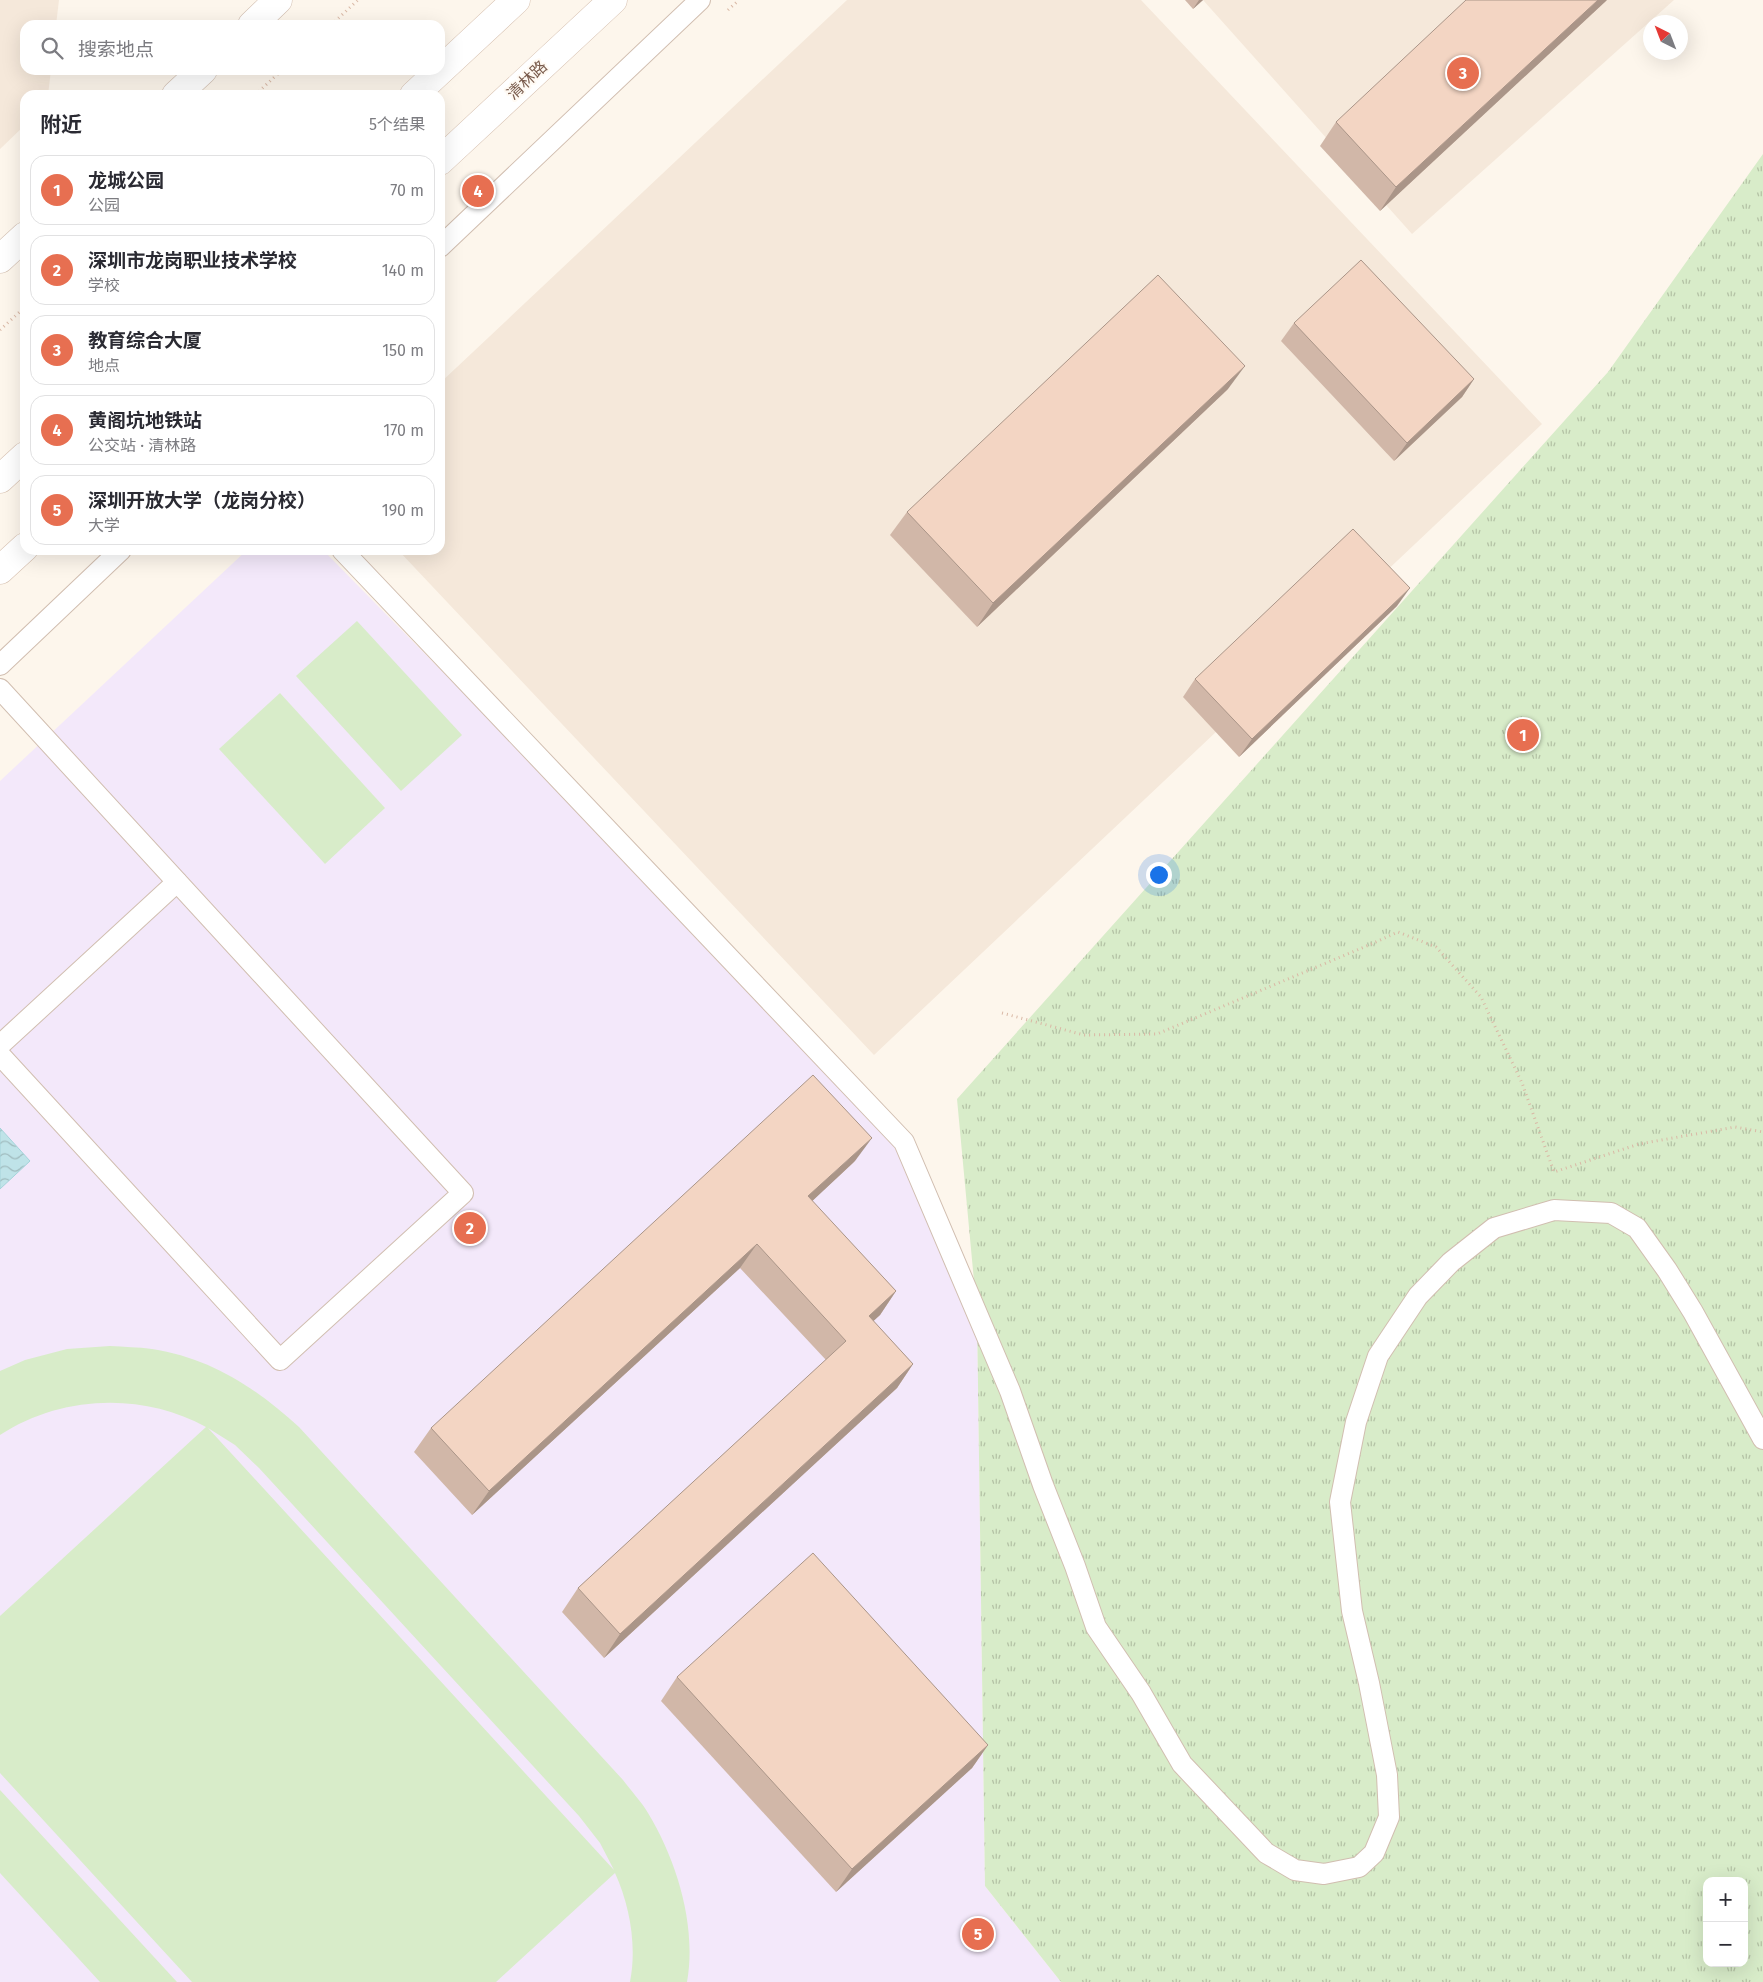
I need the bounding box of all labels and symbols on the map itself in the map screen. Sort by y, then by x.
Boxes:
north arrow [1643,15,1688,60]
pin: 3 [1447,54,1479,92]
street label: 清林路 [503,57,551,103]
pin: 4 [462,172,494,210]
pin: 1 [1507,716,1539,754]
your location [1146,862,1172,888]
pin: 2 [454,1209,486,1247]
pin: 5 [962,1915,994,1953]

